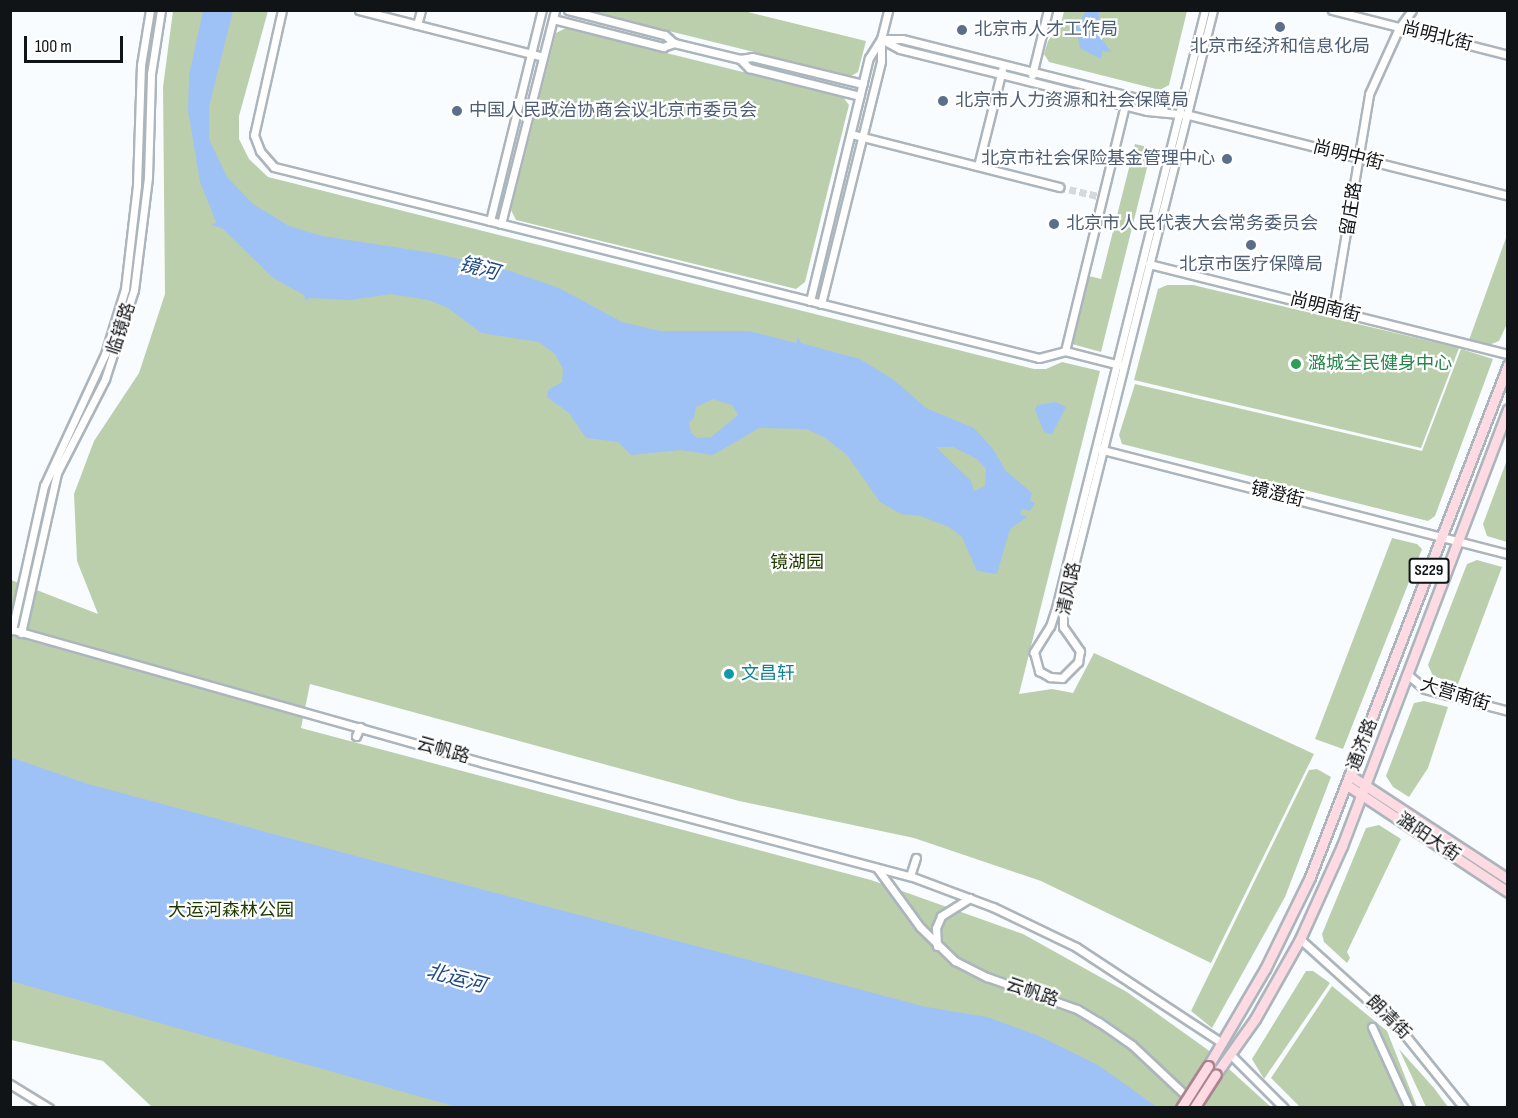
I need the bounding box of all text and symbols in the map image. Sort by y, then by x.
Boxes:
street label: 尚明北街 [1399,18,1475,56]
place label: 北京市人才工作局 [974,19,1118,41]
marker: 北京市经济和信息化局 [1273,20,1287,34]
marker: 北京市人才工作局 [955,23,969,37]
scale bar [27,24,126,62]
text: 100 m [35,36,72,57]
place label: 北京市经济和信息化局 [1190,36,1370,58]
place label: 北京市人力资源和社会保障局 [955,90,1189,112]
marker: 北京市人力资源和社会保障局 [936,94,950,108]
place label: 中国人民政治协商会议北京市委员会 [469,100,757,122]
marker: 中国人民政治协商会议北京市委员会 [450,104,464,118]
street label: 尚明中街 [1310,137,1386,175]
place label: 北京市社会保险基金管理中心 [981,148,1215,170]
marker: 北京市社会保险基金管理中心 [1220,152,1234,166]
street label: 留庄路 [1337,181,1367,237]
place label: 北京市人民代表大会常务委员会 [1066,213,1318,235]
marker: 北京市人民代表大会常务委员会 [1047,217,1061,231]
marker: 北京市医疗保障局 [1244,238,1258,252]
water label: 镜河 [457,252,501,286]
place label: 北京市医疗保障局 [1179,254,1323,276]
street label: 尚明南街 [1287,289,1363,327]
street label: 临镜路 [103,300,141,358]
place label: 潞城全民健身中心 [1308,353,1452,375]
marker: 潞城全民健身中心 [1289,357,1303,371]
street label: 镜澄街 [1248,478,1306,512]
park label: 镜湖园 [770,552,824,574]
road number: S229 [1408,558,1450,584]
street label: 清风路 [1054,560,1086,618]
place label: 文昌轩 [741,663,795,685]
marker: 文昌轩 [722,667,736,681]
street label: 大营南街 [1417,674,1493,716]
street label: 通济路 [1343,716,1383,774]
street label: 云帆路 [414,733,472,769]
street label: 潞阳大街 [1392,809,1464,867]
park label: 大运河森林公园 [168,900,294,922]
water label: 北运河 [424,960,488,998]
street label: 云帆路 [1003,974,1061,1012]
street label: 朗清街 [1361,991,1415,1045]

